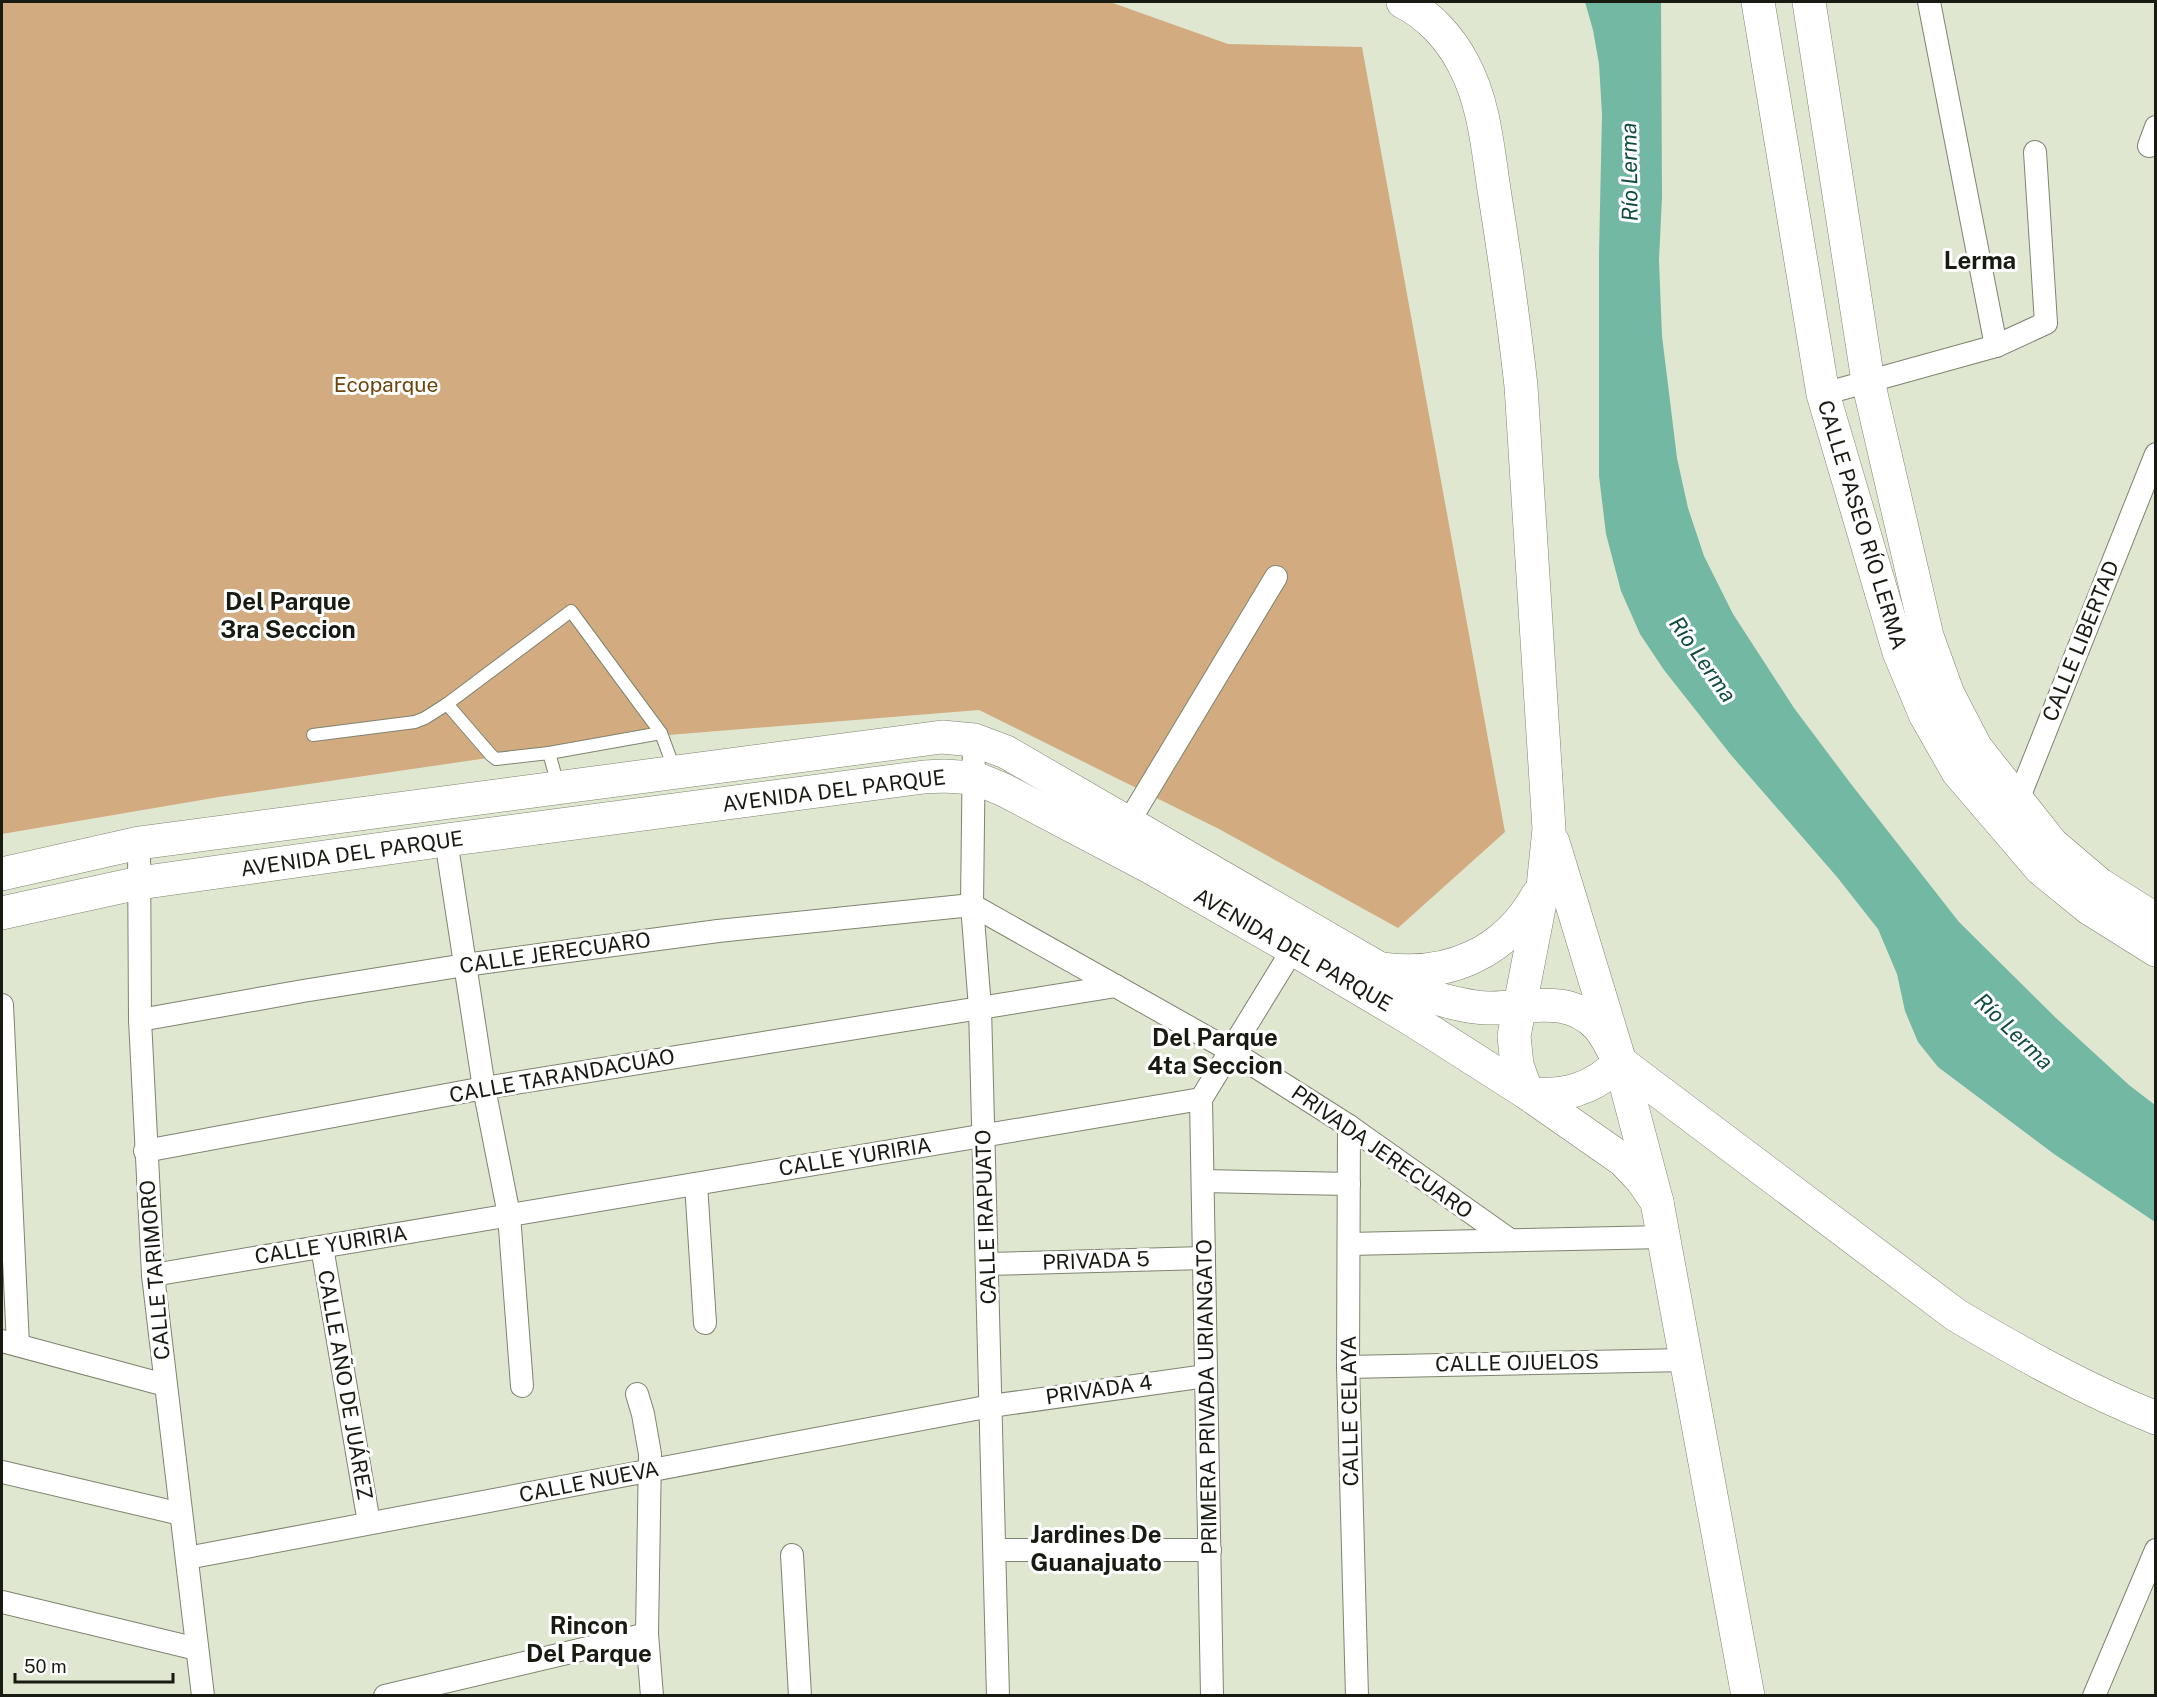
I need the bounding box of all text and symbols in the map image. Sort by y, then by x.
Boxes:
water label: Río Lerma [1615,122,1643,222]
district label: Lerma [1944,246,2016,274]
park label: Ecoparque [334,372,438,397]
street label: CALLE PASEO RÍO LERMA [1813,397,1912,653]
street label: CALLE LIBERTAD [2037,557,2124,725]
district label: Del Parque 3ra Seccion [220,587,356,643]
water label: Río Lerma [1664,611,1742,707]
street label: AVENIDA DEL PARQUE [721,764,947,817]
street label: AVENIDA DEL PARQUE [239,825,465,882]
street label: AVENIDA DEL PARQUE [1190,883,1397,1017]
street label: CALLE JERECUARO [458,927,652,978]
water label: Río Lerma [1969,987,2059,1075]
district label: Del Parque 4ta Seccion [1147,1023,1283,1079]
street label: CALLE TARANDACUAO [447,1043,676,1108]
street label: PRIVADA JERECUARO [1287,1080,1478,1224]
street label: CALLE IRAPUATO [970,1129,1001,1305]
street label: CALLE YURIRIA [777,1132,933,1181]
street label: CALLE TARIMORO [134,1179,175,1361]
street label: CALLE YURIRIA [253,1220,409,1269]
street label: PRIMERA PRIVADA URIANGATO [1191,1239,1222,1555]
street label: PRIVADA 5 [1042,1246,1150,1275]
street label: CALLE AÑO DE JUÁREZ [313,1268,378,1502]
street label: CALLE CELAYA [1336,1335,1363,1487]
street label: CALLE OJUELOS [1435,1349,1599,1376]
street label: PRIVADA 4 [1044,1370,1154,1409]
street label: CALLE NUEVA [517,1456,661,1507]
district label: Jardines De Guanajuato [1030,1520,1162,1576]
district label: Rincon Del Parque [526,1611,652,1667]
scale bar [15,1646,172,1684]
text: 50 m [24,1656,67,1677]

